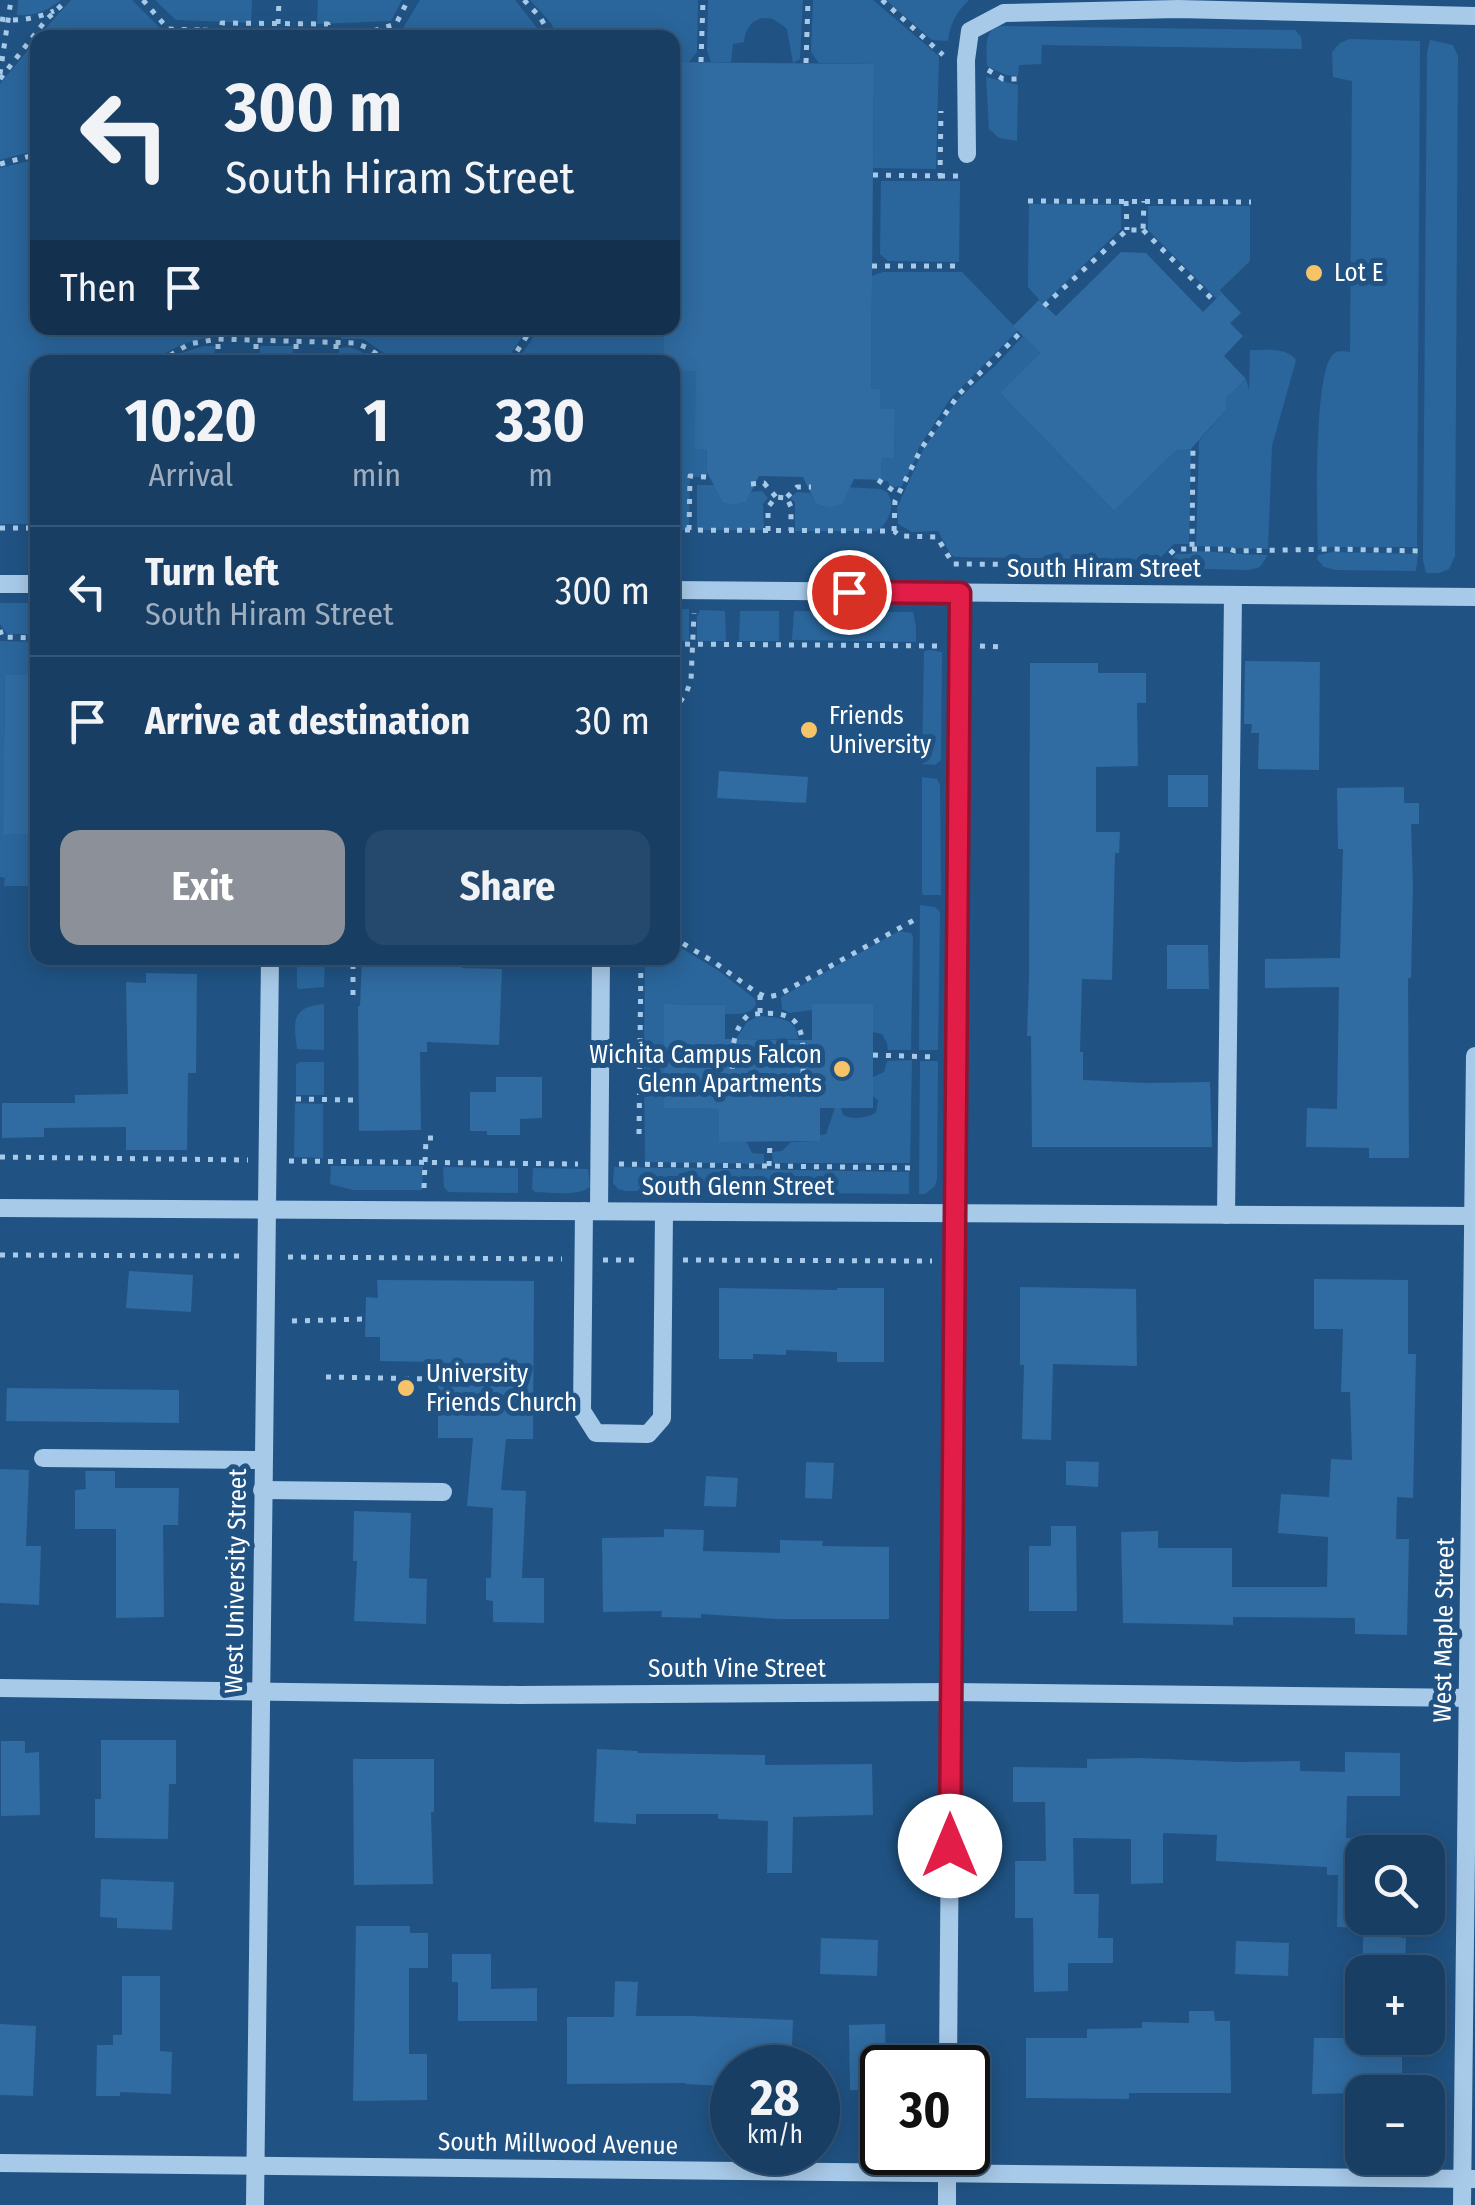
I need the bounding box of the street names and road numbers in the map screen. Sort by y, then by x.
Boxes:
street label: South Hiram Street [1007,554,1202,584]
street label: South Glenn Street [642,1172,835,1202]
street label: West University Street [219,1467,253,1694]
street label: West Maple Street [1427,1536,1461,1723]
street label: South Vine Street [648,1654,827,1684]
street label: South Millwood Avenue [438,2127,678,2161]

